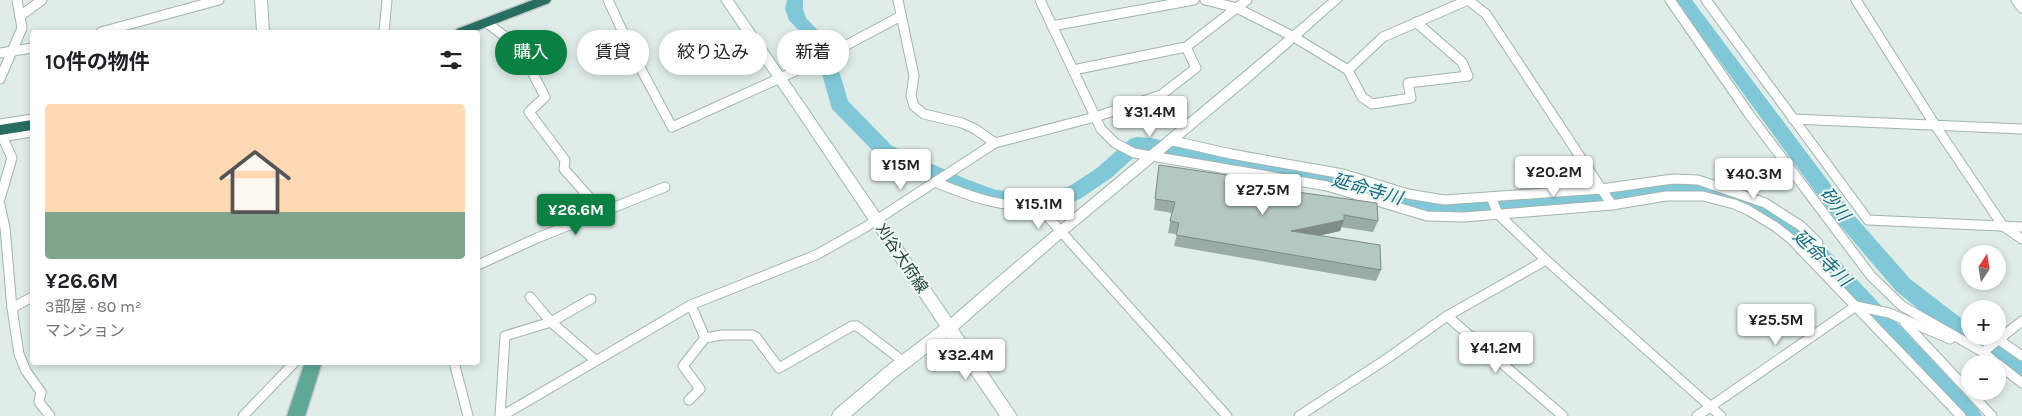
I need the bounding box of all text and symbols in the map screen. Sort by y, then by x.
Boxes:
chip: 購入 [495,30,567,75]
chip: 賃貸 [577,30,649,75]
chip: 絞り込み [659,30,767,75]
chip: 新着 [777,30,849,75]
icon: filters [437,46,465,74]
text: 10件の物件 [45,50,150,74]
pin: ¥31.4M [1109,96,1191,138]
text: ¥31.4M [1124,102,1176,121]
icon: home [210,137,300,227]
pin: ¥15M [871,148,931,191]
text: ¥15M [882,155,920,174]
pin: ¥20.2M [1513,156,1595,198]
pin: ¥40.3M [1713,158,1795,200]
text: ¥20.2M [1526,162,1582,181]
text: ¥40.3M [1726,164,1782,183]
water label: 延命寺川 [1329,169,1407,210]
pin: ¥27.5M [1222,174,1304,216]
text: ¥27.5M [1236,180,1290,199]
water label: 砂川 [1815,183,1856,227]
pin: ¥15.1M [998,188,1080,230]
pin: ¥26.6M [535,194,617,236]
text: ¥15.1M [1015,194,1063,213]
text: ¥26.6M [548,200,604,219]
street label: 刈谷大府線 [872,220,932,296]
water label: 延命寺川 [1788,225,1857,292]
north arrow [1961,245,2006,290]
map controls [1961,245,2006,400]
text: ¥26.6M [45,269,118,293]
text: 3部屋 · 80 m² [45,297,141,316]
button: + [1961,300,2006,345]
pin: ¥25.5M [1735,304,1817,346]
text: ¥25.5M [1748,310,1804,329]
text: マンション [45,321,125,340]
pin: ¥41.2M [1455,332,1537,374]
pin: ¥32.4M [925,338,1007,381]
text: ¥41.2M [1470,338,1522,357]
text: ¥32.4M [938,345,994,364]
button: − [1961,355,2006,400]

